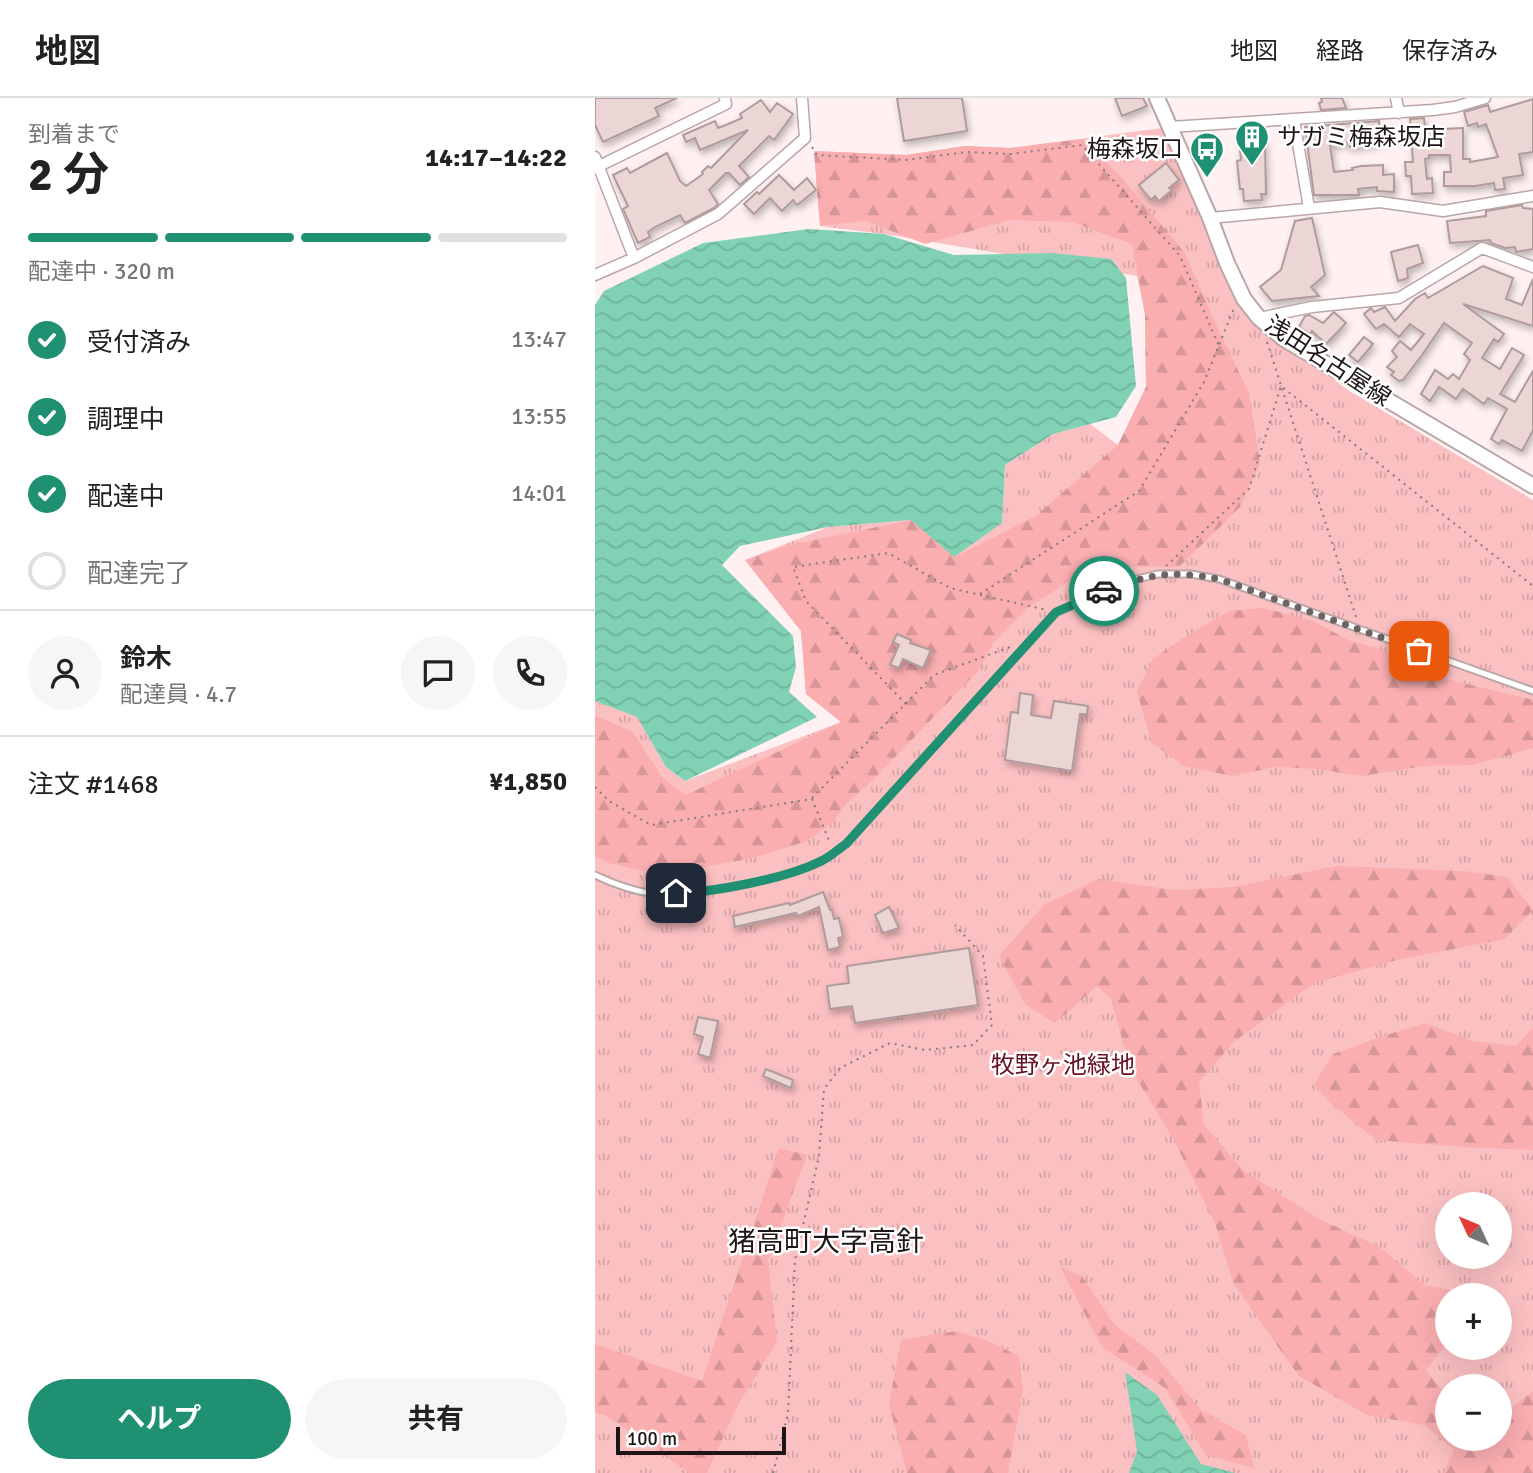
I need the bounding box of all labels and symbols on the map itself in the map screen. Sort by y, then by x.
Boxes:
building icon: サガミ梅森坂店 [1233,118,1271,167]
place label: サガミ梅森坂店 [1277,122,1445,152]
bus stop icon: 梅森坂口 [1188,130,1226,179]
place label: 梅森坂口 [1087,134,1183,164]
street label: 浅田名古屋線 [1259,309,1397,413]
courier [1069,556,1139,626]
pin [1389,621,1449,681]
pin [646,863,706,923]
park label: 牧野ヶ池緑地 [991,1050,1135,1080]
north arrow [1435,1192,1512,1269]
district label: 猪高町大字高針 [728,1225,924,1259]
scale bar [616,1424,786,1456]

